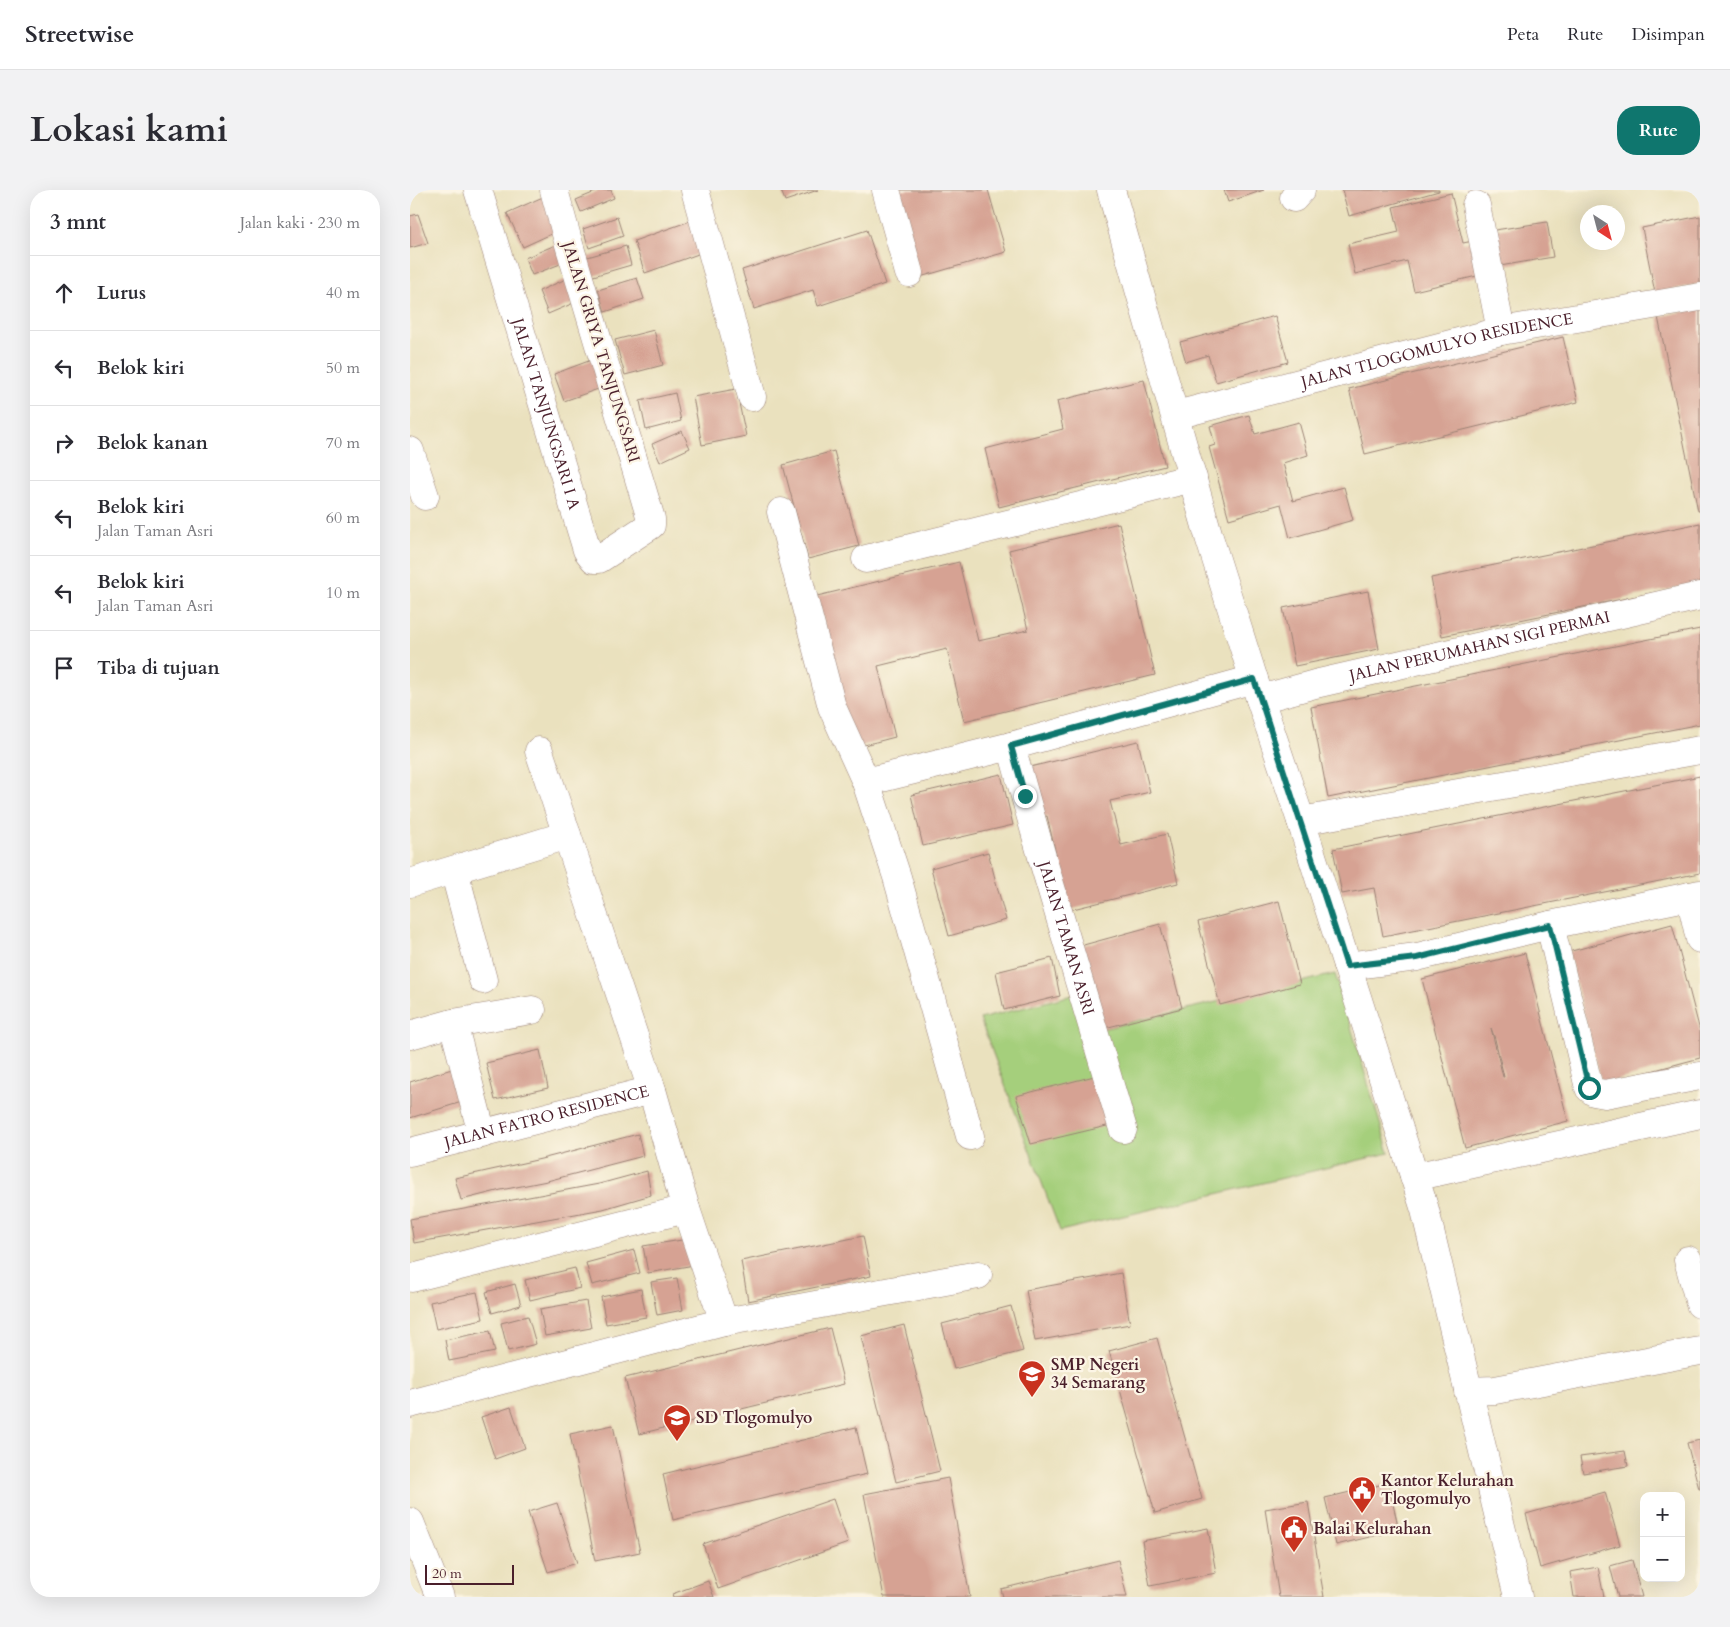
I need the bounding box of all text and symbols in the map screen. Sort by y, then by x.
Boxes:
text: Streetwise [25,18,134,51]
text: Peta [1507,22,1539,47]
text: Rute [1567,22,1603,47]
text: Disimpan [1631,22,1705,47]
text: Lokasi kami [30,106,228,154]
button: Rute [1617,106,1700,155]
north arrow [1580,205,1625,250]
text: 3 mnt [50,208,106,237]
text: Jalan kaki · 230 m [240,212,360,234]
street label: JALAN GRIYA TANJUNGSARI [556,237,645,465]
icon: ahead [50,279,78,307]
text: Lurus [97,280,146,306]
text: 40 m [326,282,360,304]
street label: JALAN TLOGOMULYO RESIDENCE [1297,308,1575,394]
street label: JALAN TANJUNGSARI I A [506,314,585,513]
icon: left [50,354,78,382]
text: Belok kiri [97,355,184,381]
text: 50 m [326,357,360,379]
icon: right [50,429,78,457]
text: Belok kanan [97,430,208,456]
text: 70 m [326,432,360,454]
text: Belok kiri [97,494,184,520]
icon: left [50,504,78,532]
text: 60 m [326,507,360,529]
text: Jalan Taman Asri [97,520,213,542]
text: Belok kiri [97,569,184,595]
icon: left [50,579,78,607]
text: 10 m [326,582,360,604]
text: Jalan Taman Asri [97,595,213,617]
street label: JALAN PERUMAHAN SIGI PERMAI [1345,606,1612,687]
icon: arrive [50,654,78,682]
text: Tiba di tujuan [97,655,220,681]
route end [1014,785,1037,808]
street label: JALAN TAMAN ASRI [1032,857,1099,1018]
route start [1578,1077,1601,1100]
street label: JALAN FATRO RESIDENCE [440,1080,651,1154]
place label: SMP Negeri 34 Semarang [1051,1354,1145,1394]
school or university icon: SMP Negeri 34 Semarang [1017,1359,1047,1398]
school or university icon: SD Tlogomulyo [662,1403,692,1442]
place label: SD Tlogomulyo [696,1407,812,1429]
place label: Kantor Kelurahan Tlogomulyo [1381,1470,1515,1510]
public building icon: Kantor Kelurahan Tlogomulyo [1347,1475,1377,1514]
map controls [1640,1492,1685,1582]
button: + [1640,1492,1685,1537]
public building icon: Balai Kelurahan [1279,1514,1309,1553]
place label: Balai Kelurahan [1313,1518,1432,1540]
button: − [1640,1537,1685,1582]
scale bar [425,1562,514,1585]
text: 20 m [432,1564,462,1583]

